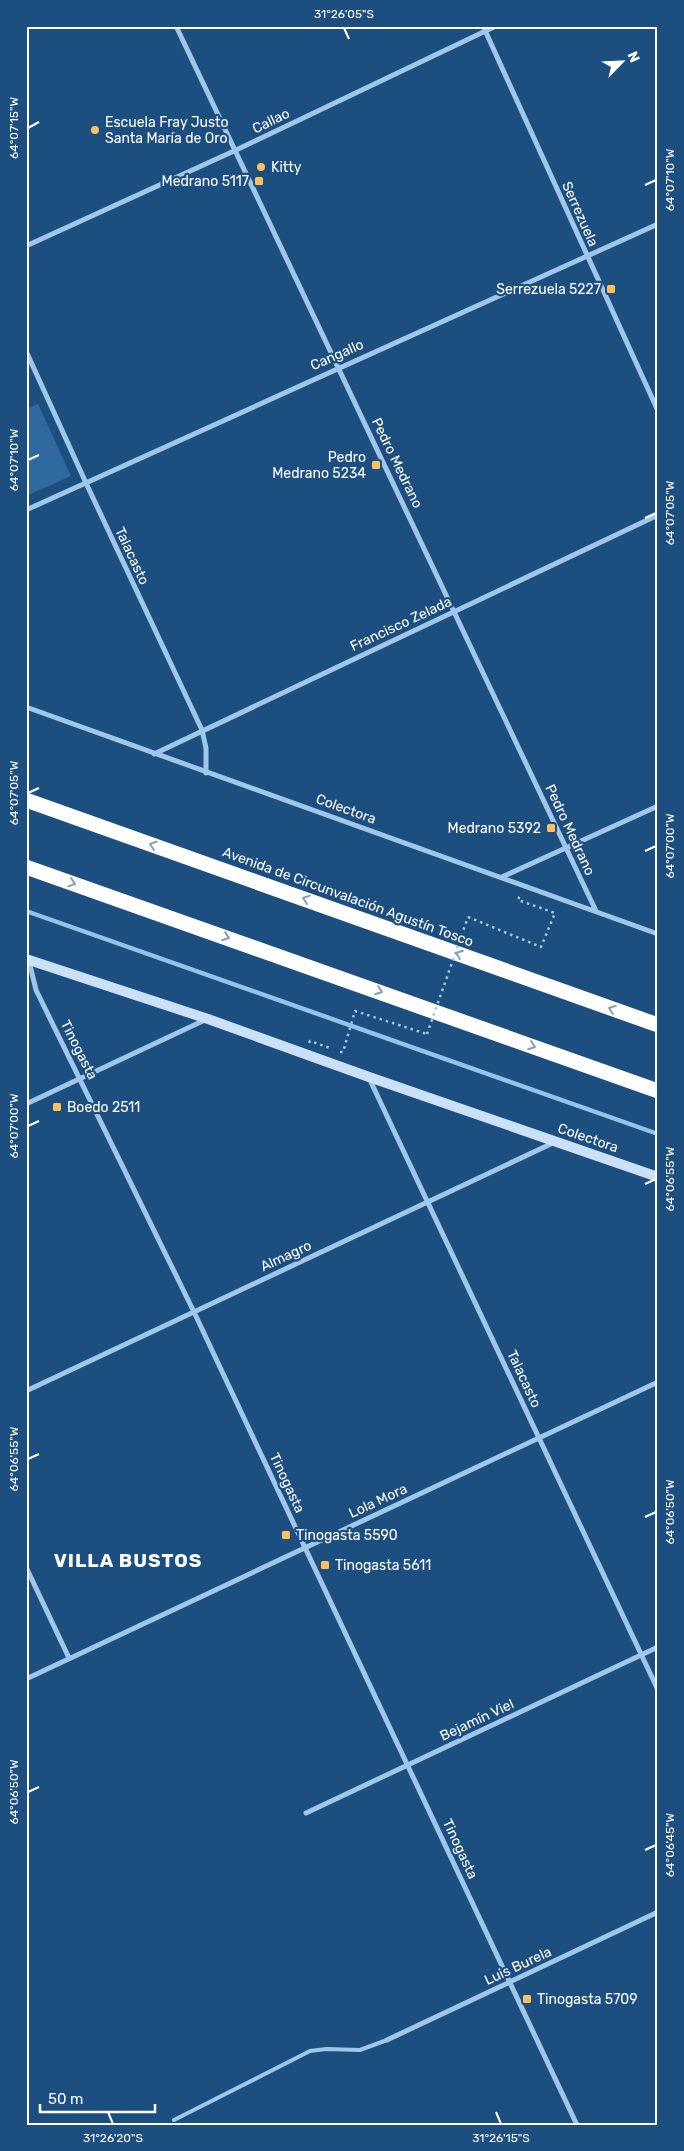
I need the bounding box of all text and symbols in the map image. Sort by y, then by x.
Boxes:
text: 31°26'05"S [314,7,374,21]
north arrow [596,38,646,88]
text: N [624,49,643,65]
text: 64°07'15"W [7,97,21,159]
street label: Callao [249,105,293,137]
place label: Escuela Fray Justo Santa María de Oro [105,114,229,147]
marker: Escuela Fray Justo Santa María de Oro [89,124,101,136]
text: 64°07'10"W [663,148,677,211]
place label: Kitty [271,159,302,176]
marker: Kitty [255,161,267,173]
place label: Medrano 5117 [162,173,249,190]
marker: Medrano 5117 [253,175,265,187]
street label: Serrezuela [558,179,602,249]
place label: Serrezuela 5227 [496,281,601,298]
marker: Serrezuela 5227 [605,283,617,295]
street label: Cangallo [308,336,366,374]
street label: Pedro Medrano [368,415,426,511]
text: 64°07'10"W [7,428,21,491]
place label: Pedro Medrano 5234 [272,449,366,482]
marker: Pedro Medrano 5234 [370,459,382,471]
text: 64°07'05"W [663,480,677,545]
street label: Talacasto [111,524,153,588]
street label: Francisco Zelada [348,593,454,655]
text: 64°07'05"W [7,760,21,825]
street label: Pedro Medrano [541,782,599,878]
street label: Colectora [314,790,378,828]
text: 64°07'00"W [663,813,677,879]
place label: Medrano 5392 [448,820,541,837]
marker: Medrano 5392 [545,822,557,834]
one-way arrow [149,841,157,851]
street label: Avenida de Circunvalación Agustín Tosco [220,844,476,950]
one-way arrow [67,877,76,887]
one-way arrow [302,895,311,905]
one-way arrow [221,931,229,941]
one-way arrow [455,950,464,960]
one-way arrow [374,985,382,995]
one-way arrow [608,1005,617,1015]
street label: Tinogasta [57,1017,101,1083]
one-way arrow [527,1040,535,1050]
text: 64°07'00"W [7,1093,21,1159]
place label: Boedo 2511 [67,1099,140,1116]
marker: Boedo 2511 [51,1101,63,1113]
street label: Colectora [556,1120,620,1156]
text: 64°06'55"W [663,1146,677,1211]
street label: Almagro [258,1237,314,1275]
street label: Talacasto [503,1347,545,1411]
text: 64°06'55"W [7,1426,21,1491]
street label: Tinogasta [266,1450,308,1516]
text: 64°06'50"W [663,1479,677,1545]
street label: Lola Mora [346,1480,410,1522]
place label: Tinogasta 5590 [296,1527,398,1544]
marker: Tinogasta 5590 [280,1529,292,1541]
district label: VILLA BUSTOS [54,1549,202,1572]
place label: Tinogasta 5611 [335,1557,431,1574]
marker: Tinogasta 5611 [319,1559,331,1571]
street label: Bejamín Viel [437,1695,517,1745]
text: 64°06'50"W [7,1759,21,1825]
text: 64°06'45"W [663,1812,677,1877]
street label: Tinogasta [439,1816,481,1882]
street label: Luis Burela [482,1943,554,1989]
place label: Tinogasta 5709 [537,1991,638,2008]
marker: Tinogasta 5709 [521,1993,533,2005]
scale bar [40,2081,155,2113]
text: 50 m [48,2090,83,2108]
text: 31°26'20"S [83,2131,143,2145]
text: 31°26'15"S [472,2131,530,2145]

